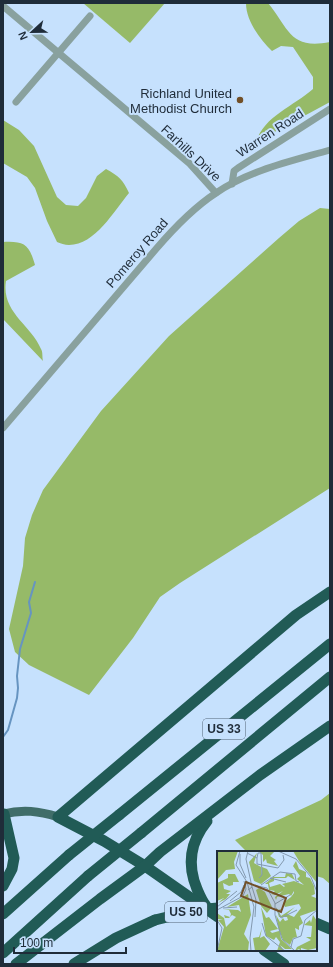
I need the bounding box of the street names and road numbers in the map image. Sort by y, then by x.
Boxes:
street label: Warren Road [234,106,306,160]
street label: Farhills Drive [158,122,224,184]
street label: Pomeroy Road [103,215,171,291]
road number: US 33 [203,719,245,739]
road number: US 50 [165,902,207,922]

